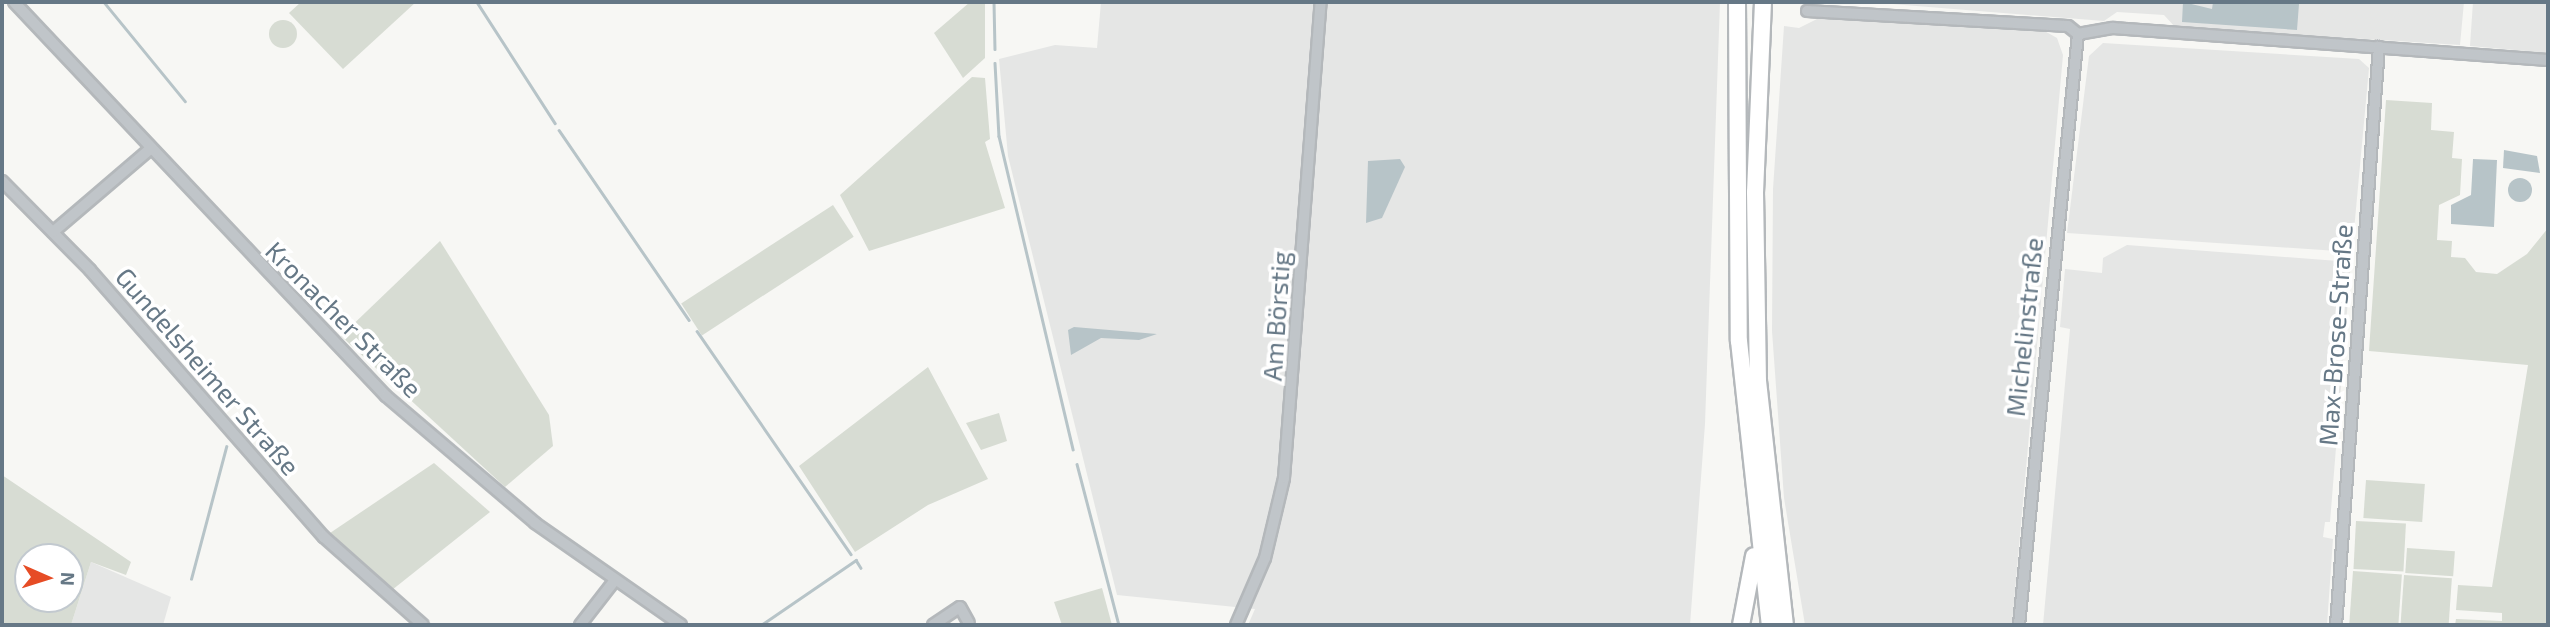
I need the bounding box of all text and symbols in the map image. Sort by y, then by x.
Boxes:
street label: Max-Brose-Straße [2312,223,2358,447]
street label: Kronacher Straße [259,234,429,404]
street label: Michelinstraße [1999,236,2049,418]
street label: Am Börstig [1256,250,1296,382]
street label: Gundelsheimer Straße [109,261,307,481]
north arrow [14,543,84,613]
text: N [57,572,80,586]

